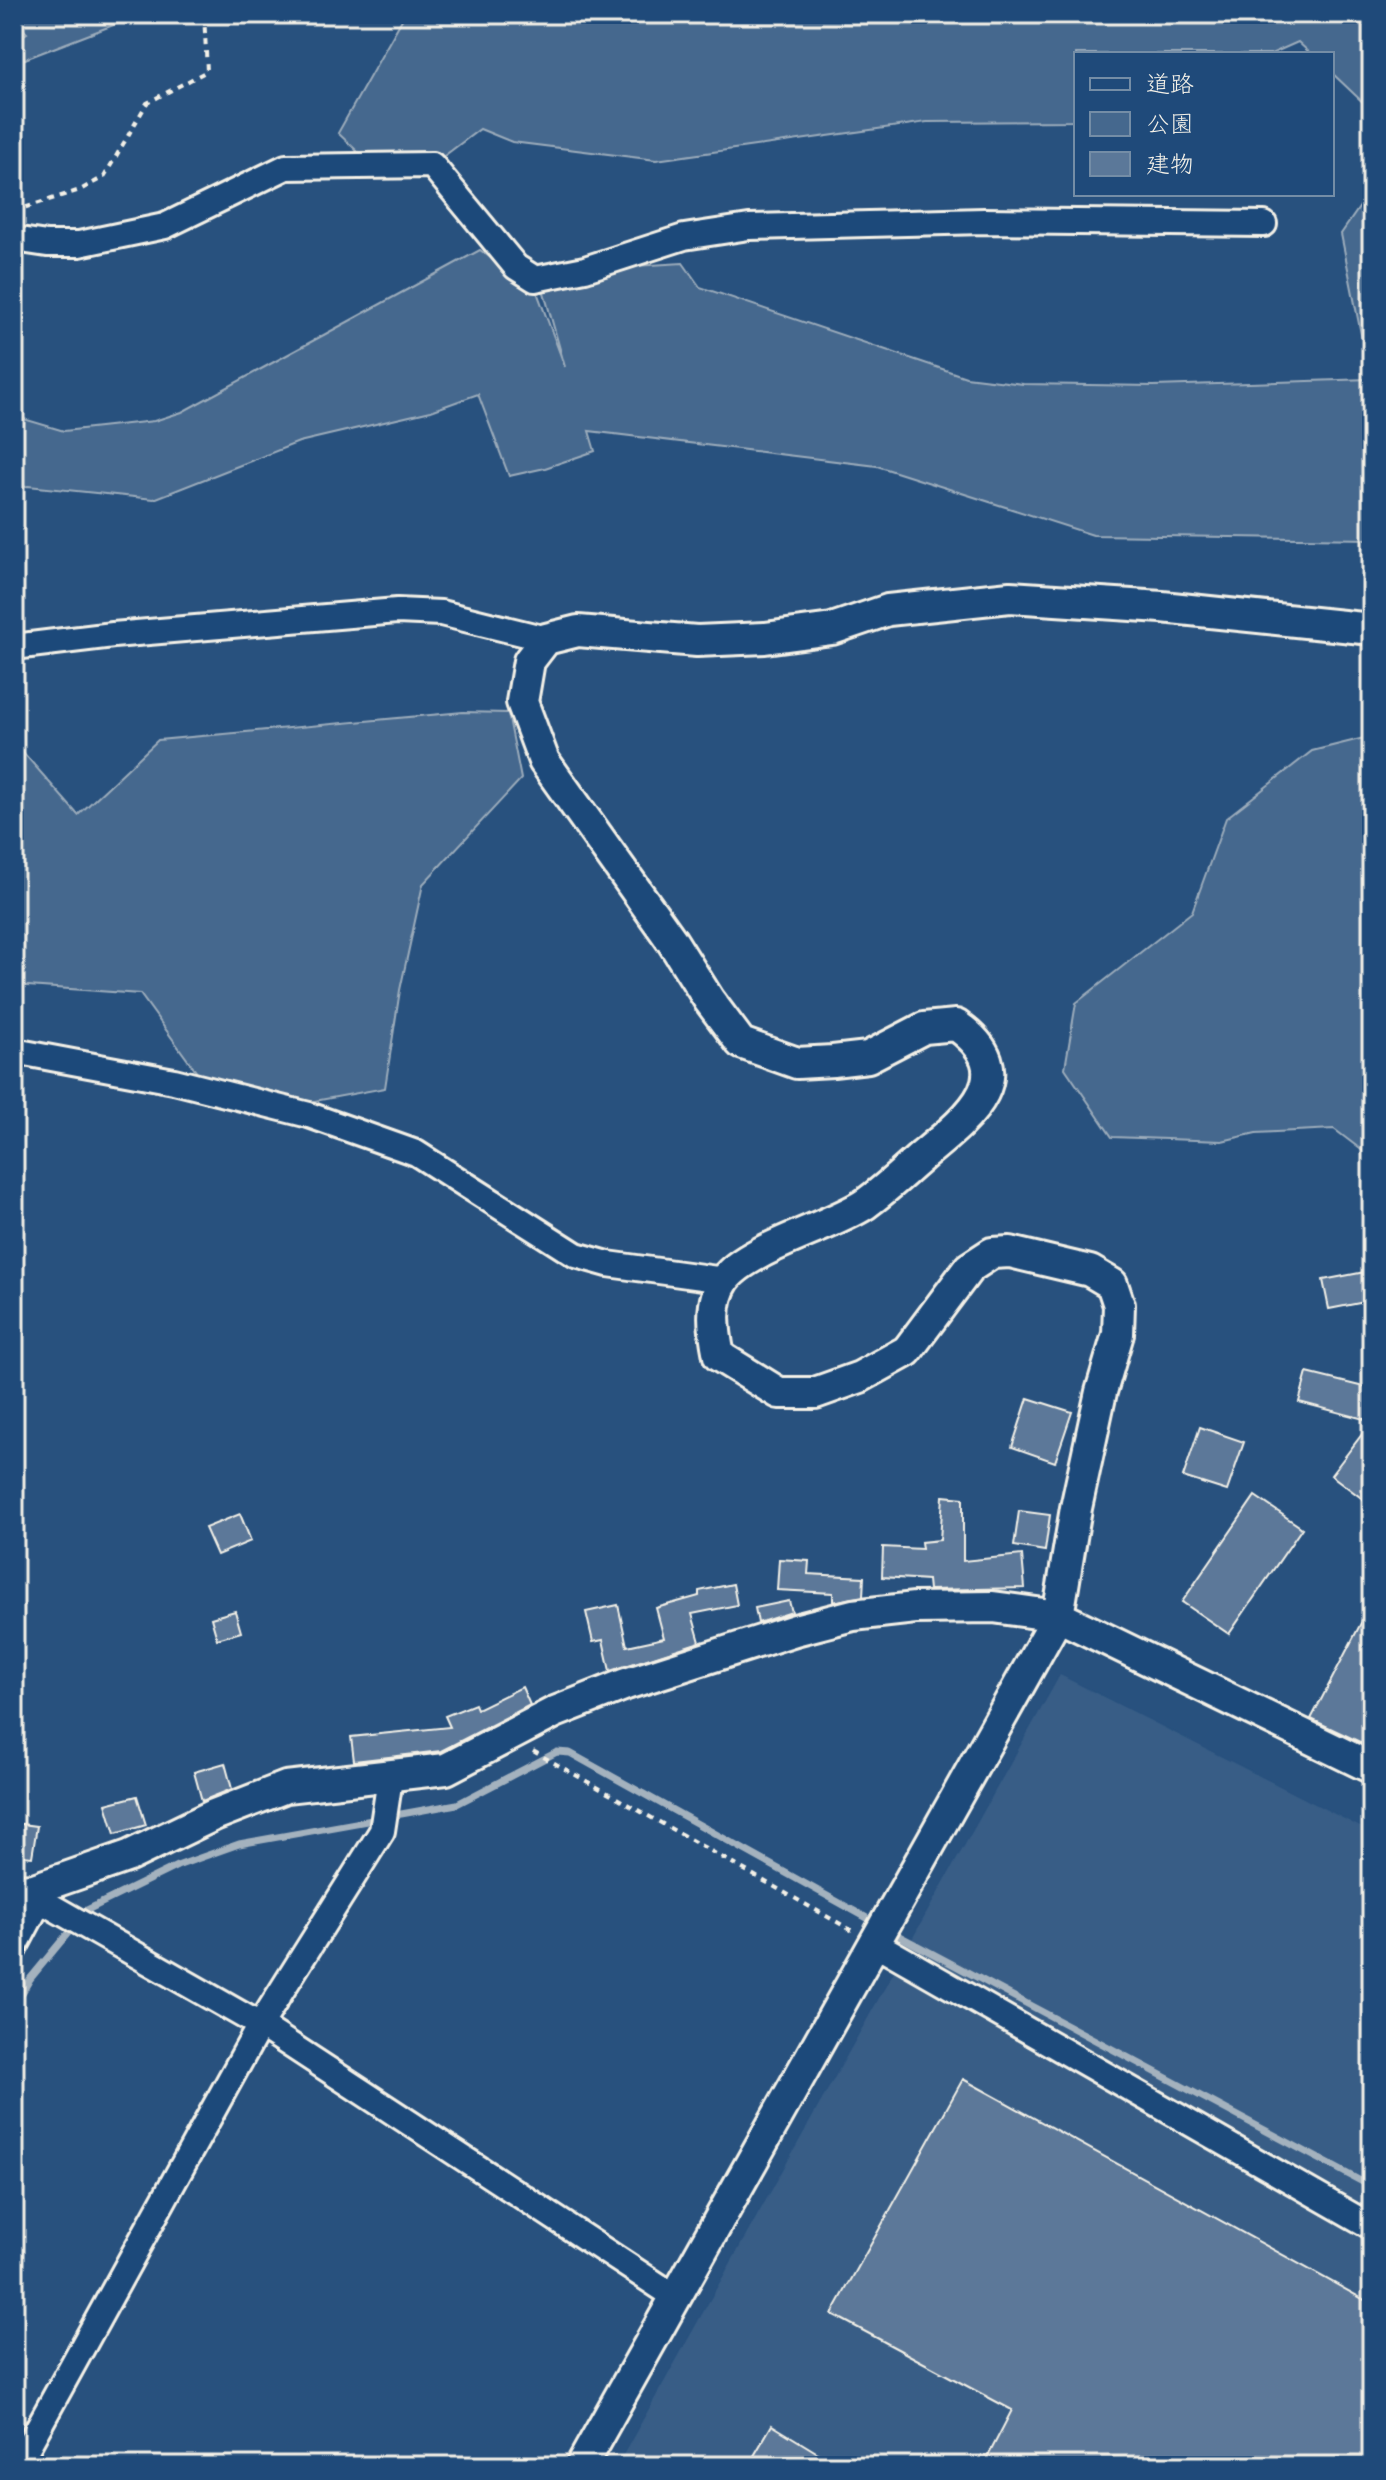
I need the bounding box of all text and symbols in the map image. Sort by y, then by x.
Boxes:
legend [1074,52,1334,196]
text: 道路 [1146,69,1194,99]
text: 公園 [1146,109,1194,139]
text: 建物 [1146,149,1194,179]

